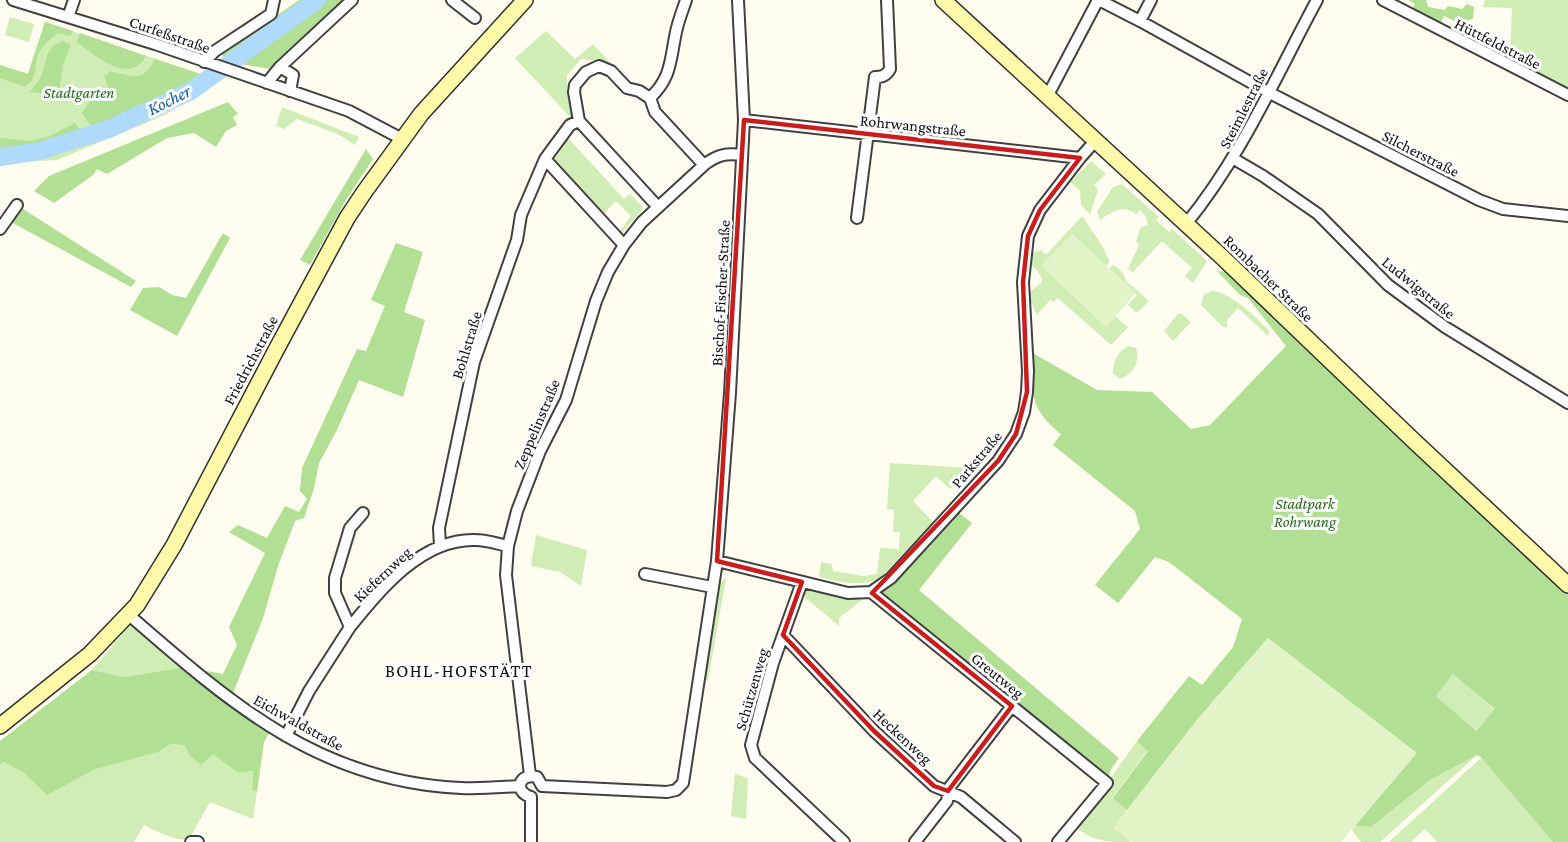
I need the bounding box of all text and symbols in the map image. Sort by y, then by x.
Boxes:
street label: Curfeßstraße [127,13,213,56]
street label: Hüttfeldstraße [1452,14,1544,72]
street label: Steimlestraße [1216,65,1271,151]
water label: Kocher [144,80,195,119]
park label: Stadtgarten [44,84,114,102]
street label: Rohrwangstraße [859,111,967,141]
street label: Silcherstraße [1380,127,1462,180]
street label: Bischof-Fischer-Straße [708,220,733,367]
street label: Rombacher Straße [1220,231,1317,325]
street label: Ludwigstraße [1378,253,1459,323]
street label: Bohlstraße [448,309,485,381]
street label: Friedrichstraße [220,313,281,408]
street label: Zeppelinstraße [510,376,564,472]
street label: Parkstraße [948,428,1005,491]
park label: Stadtpark Rohrwang [1274,495,1337,531]
street label: Kiefernweg [350,543,416,606]
street label: Schützenweg [732,646,772,733]
street label: Greutweg [967,649,1028,703]
district label: BOHL-HOFSTÄTT [385,661,533,681]
street label: Eichwaldstraße [251,691,347,754]
street label: Heckenweg [869,705,936,769]

